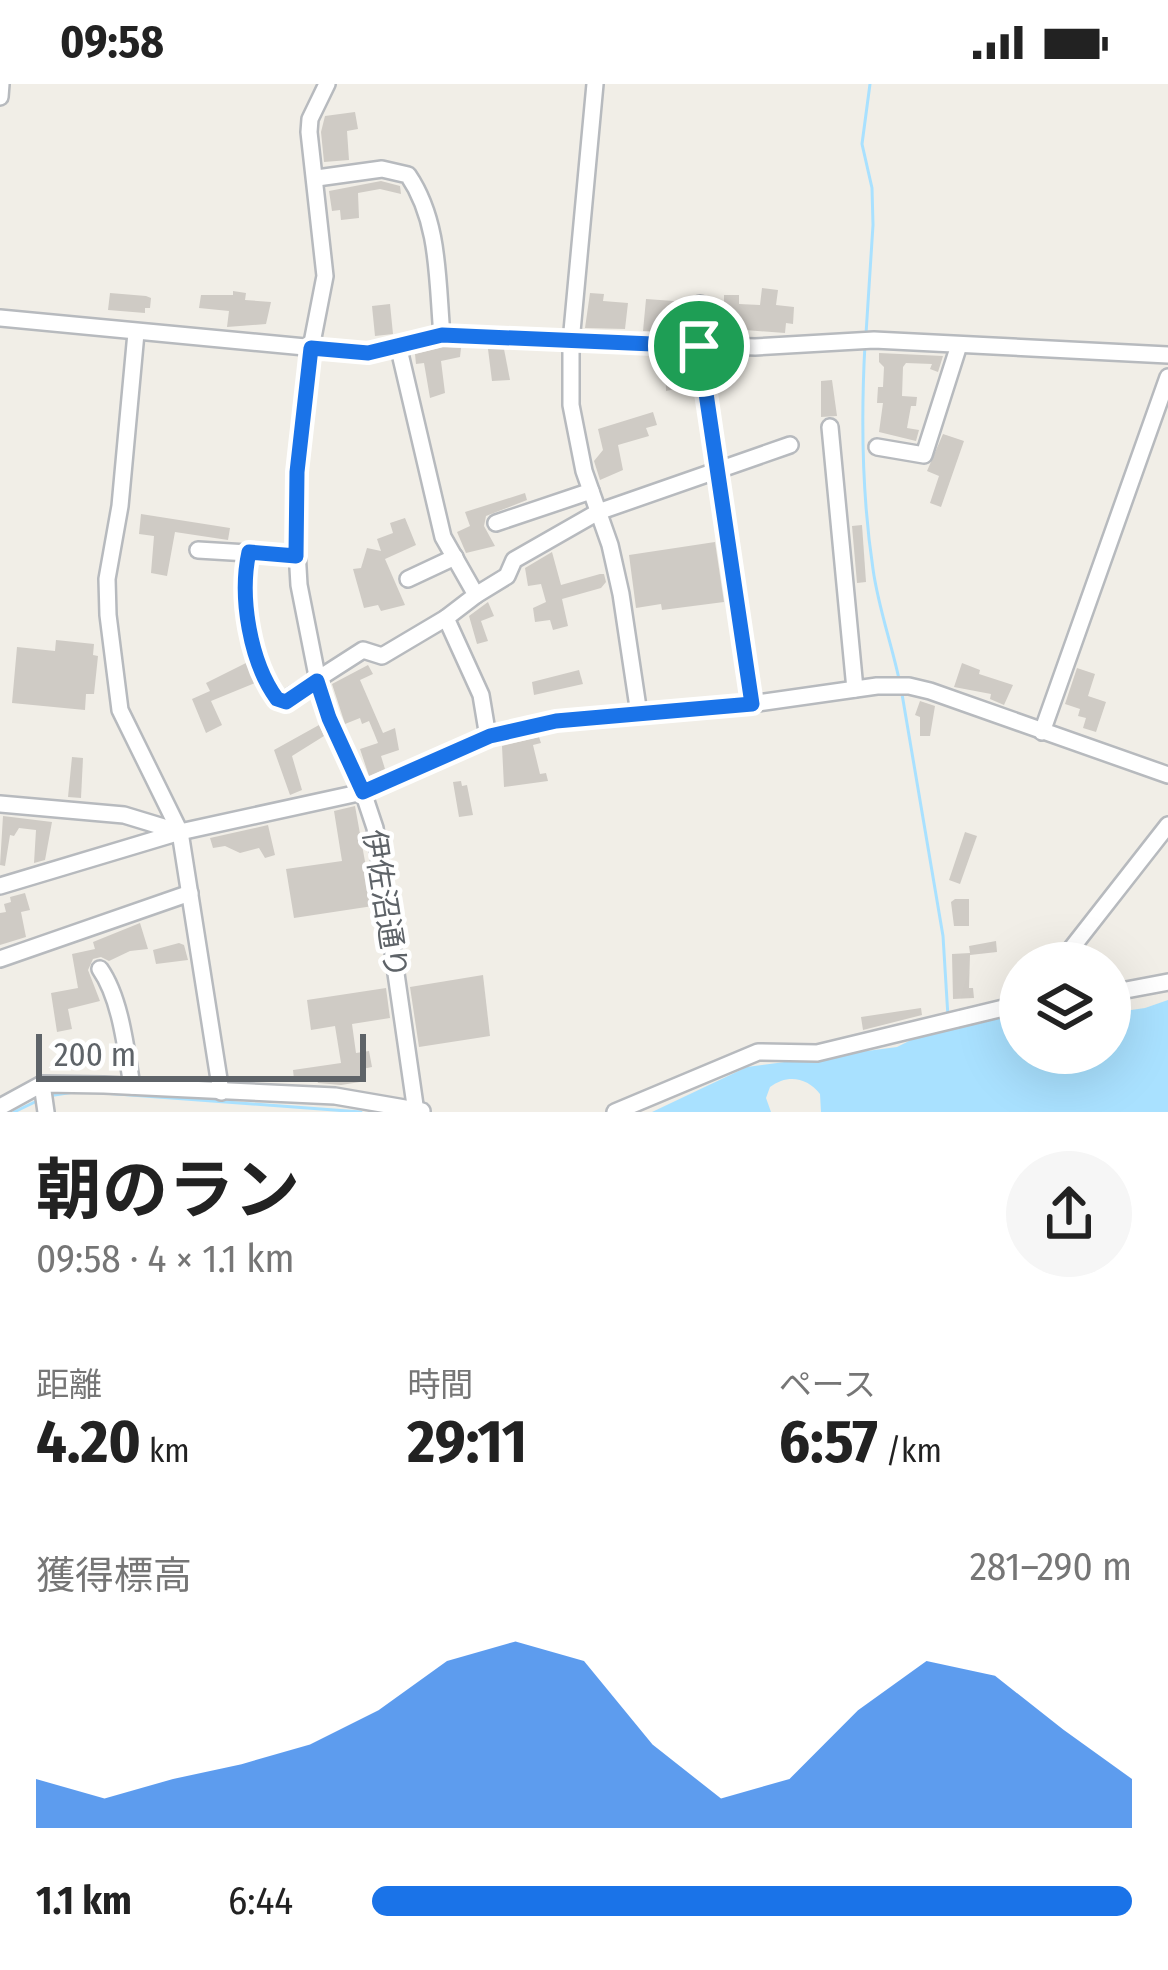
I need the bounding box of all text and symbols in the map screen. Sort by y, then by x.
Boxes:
text: 09:58 [60,15,164,69]
pin [648,295,750,397]
icon: arrive [666,313,732,379]
street label: 伊佐沼通り [355,827,415,981]
map controls [999,942,1131,1074]
button: layers [999,942,1131,1074]
scale bar [36,1028,366,1081]
text: 200 m [54,1035,136,1075]
text: 朝のラン [36,1151,300,1230]
button: share [1006,1151,1132,1277]
text: 09:58 · 4 × 1.1 km [36,1236,294,1282]
text: 距離 [36,1365,102,1405]
text: 時間 [407,1365,473,1405]
text: ペース [779,1365,876,1405]
text: 4.20 [36,1406,141,1478]
text: 29:11 [407,1406,527,1478]
text: 6:57 [779,1406,878,1478]
text: km [141,1431,190,1471]
text: /km [878,1431,942,1471]
text: 281–290 m [970,1544,1132,1590]
text: 獲得標高 [36,1553,192,1599]
text: 1.1 km [36,1878,132,1924]
text: 6:44 [228,1878,293,1924]

